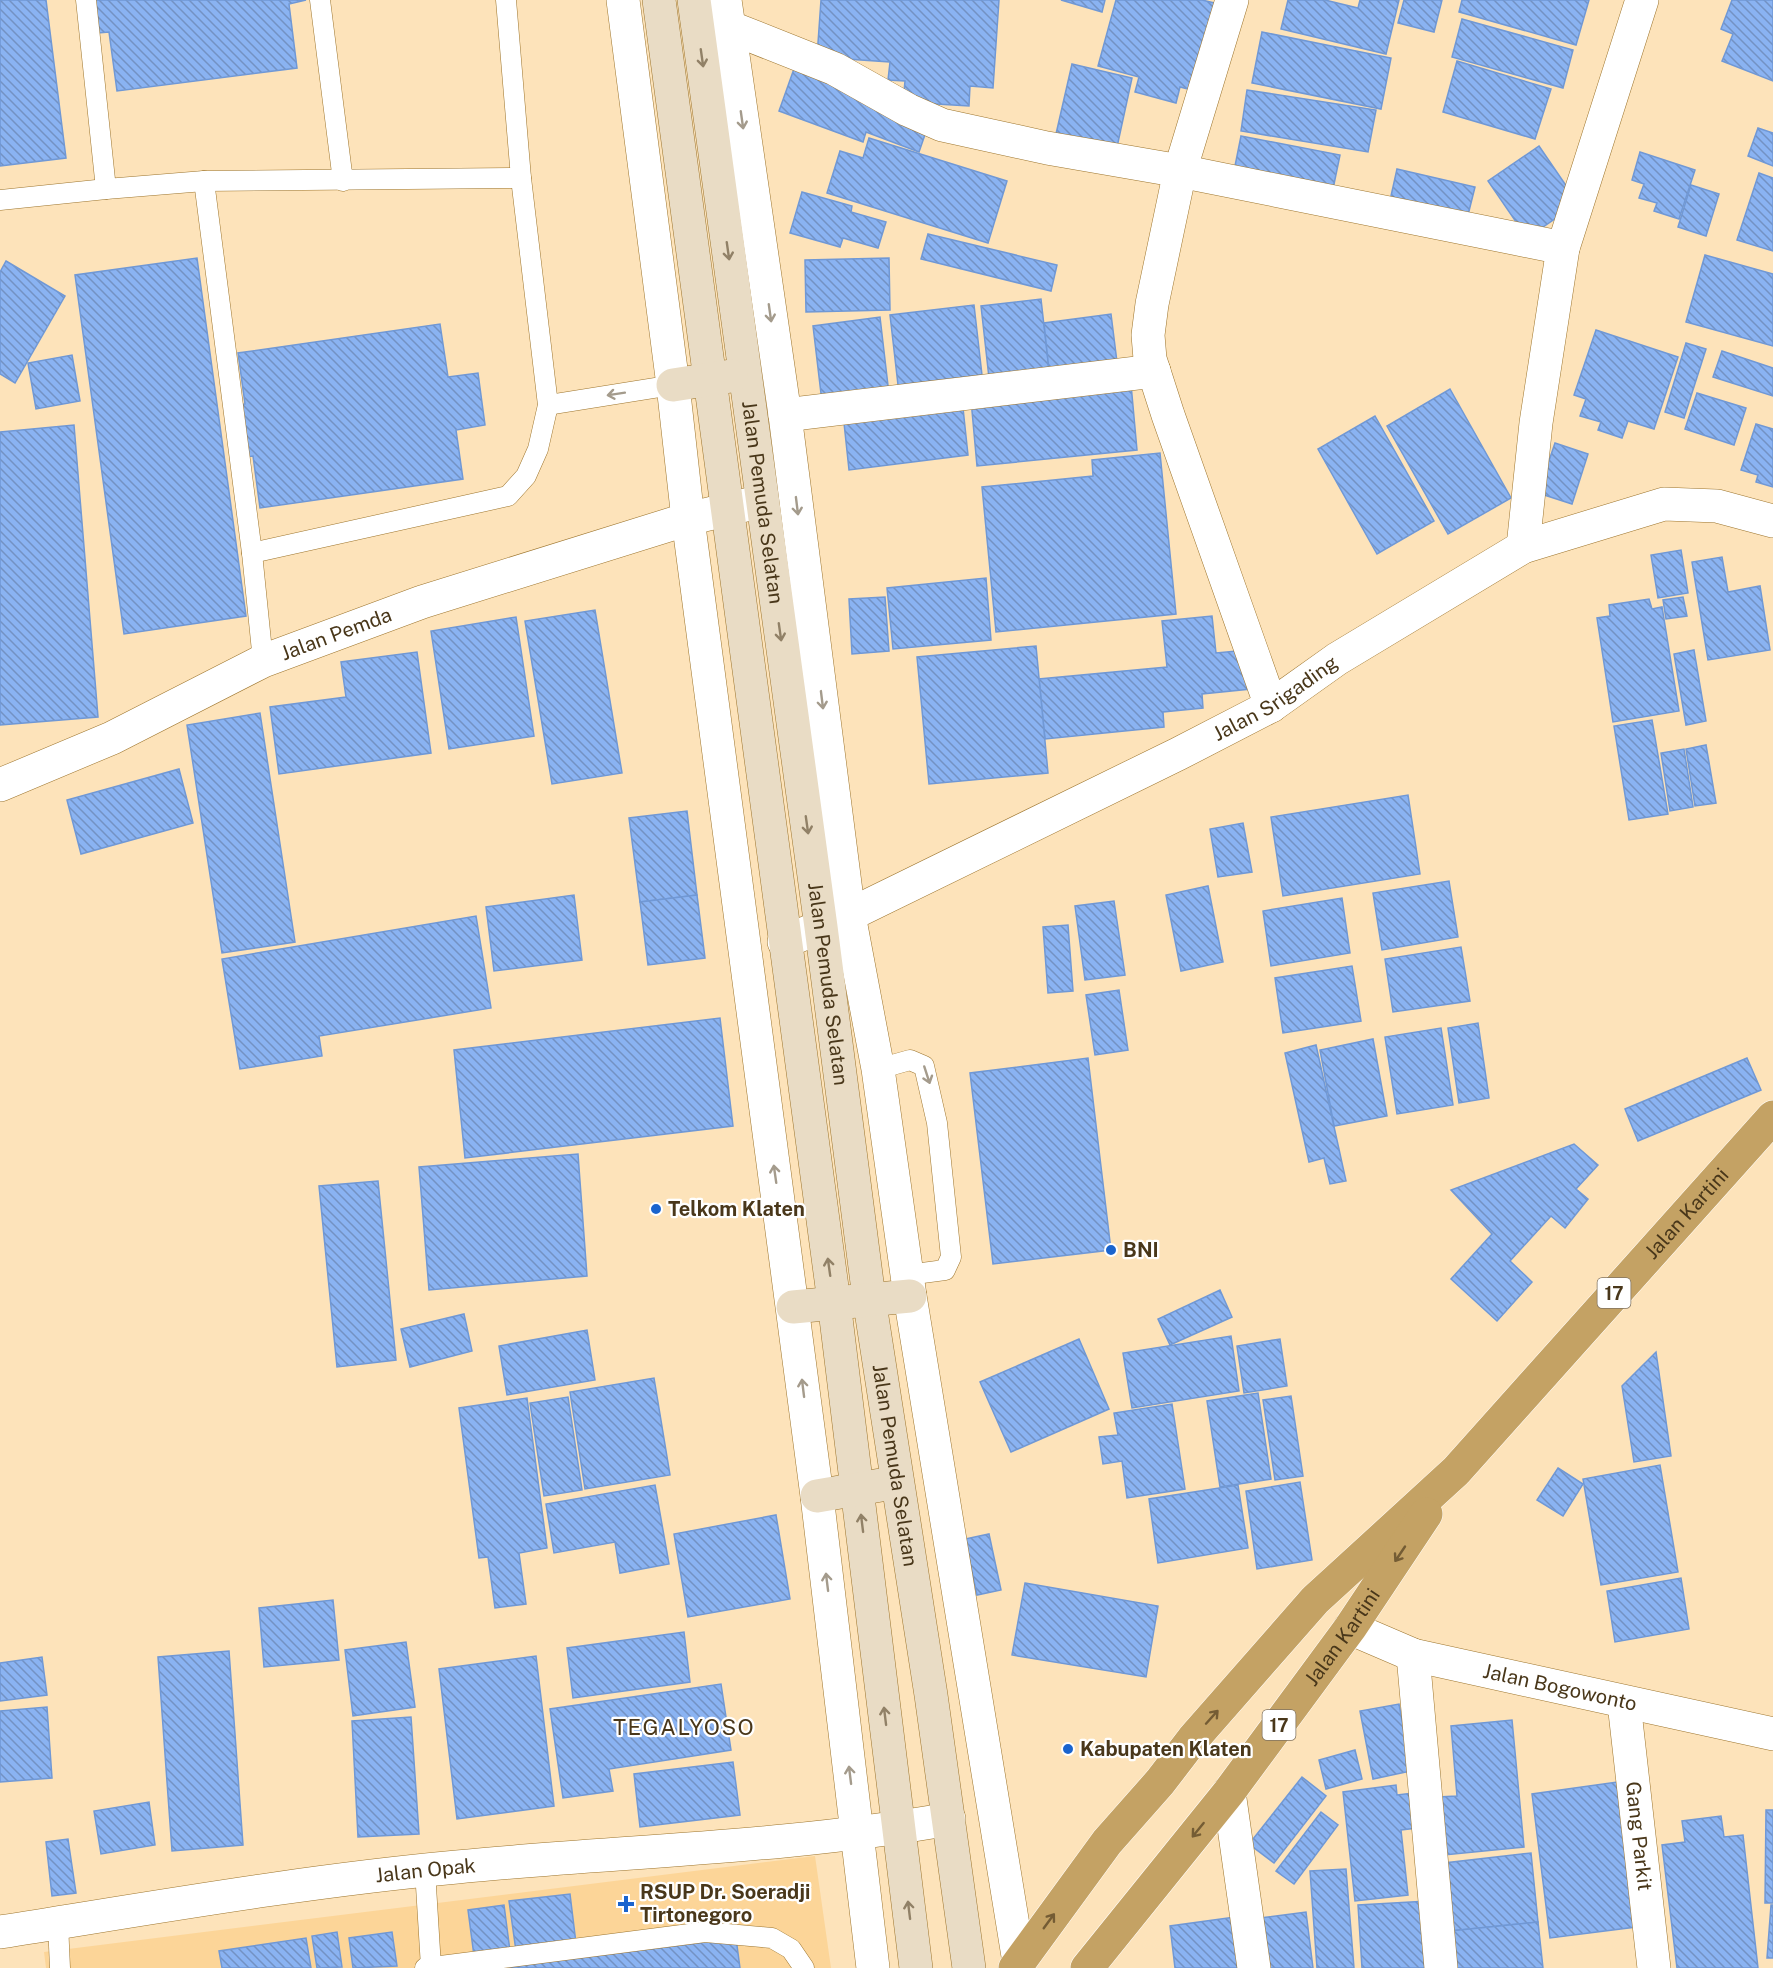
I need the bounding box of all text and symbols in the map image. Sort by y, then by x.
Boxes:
one-way arrow [696,48,707,67]
one-way arrow [737,110,748,130]
one-way arrow [723,241,734,261]
one-way arrow [765,303,776,323]
one-way arrow [606,389,626,400]
street label: Jalan Pemuda Selatan [737,399,789,605]
one-way arrow [791,496,802,516]
street label: Jalan Pemda [277,602,395,665]
one-way arrow [774,621,785,641]
street label: Jalan Srigading [1209,650,1342,746]
one-way arrow [816,689,827,709]
one-way arrow [801,814,812,834]
street label: Jalan Pemuda Selatan [803,881,853,1087]
one-way arrow [922,1065,933,1084]
street label: Jalan Kartini [1640,1163,1733,1264]
one-way arrow [769,1165,780,1185]
place label: Telkom Klaten [668,1197,805,1221]
marker: Telkom Klaten [649,1202,663,1216]
place label: BNI [1123,1238,1159,1262]
marker: BNI [1104,1243,1118,1257]
one-way arrow [824,1257,835,1277]
road number: 17 [1598,1278,1630,1308]
street label: Jalan Pemuda Selatan [867,1362,923,1568]
one-way arrow [798,1379,809,1399]
one-way arrow [857,1513,868,1533]
one-way arrow [1394,1545,1406,1562]
one-way arrow [821,1572,832,1592]
street label: Jalan Kartini [1299,1584,1385,1691]
street label: Jalan Bogowonto [1481,1659,1639,1716]
one-way arrow [880,1707,891,1727]
one-way arrow [1205,1710,1219,1725]
road number: 17 [1262,1710,1296,1740]
district label: TEGALYOSO [613,1714,755,1740]
place label: Kabupaten Klaten [1080,1737,1252,1761]
marker: Kabupaten Klaten [1061,1742,1075,1756]
one-way arrow [844,1766,855,1786]
street label: Gang Parkit [1621,1780,1657,1892]
one-way arrow [1191,1822,1204,1838]
street label: Jalan Opak [374,1853,477,1888]
place label: RSUP Dr. Soeradji Tirtonegoro [640,1880,810,1927]
marker: RSUP Dr. Soeradji Tirtonegoro [617,1895,635,1913]
one-way arrow [903,1901,914,1920]
one-way arrow [1043,1913,1055,1929]

